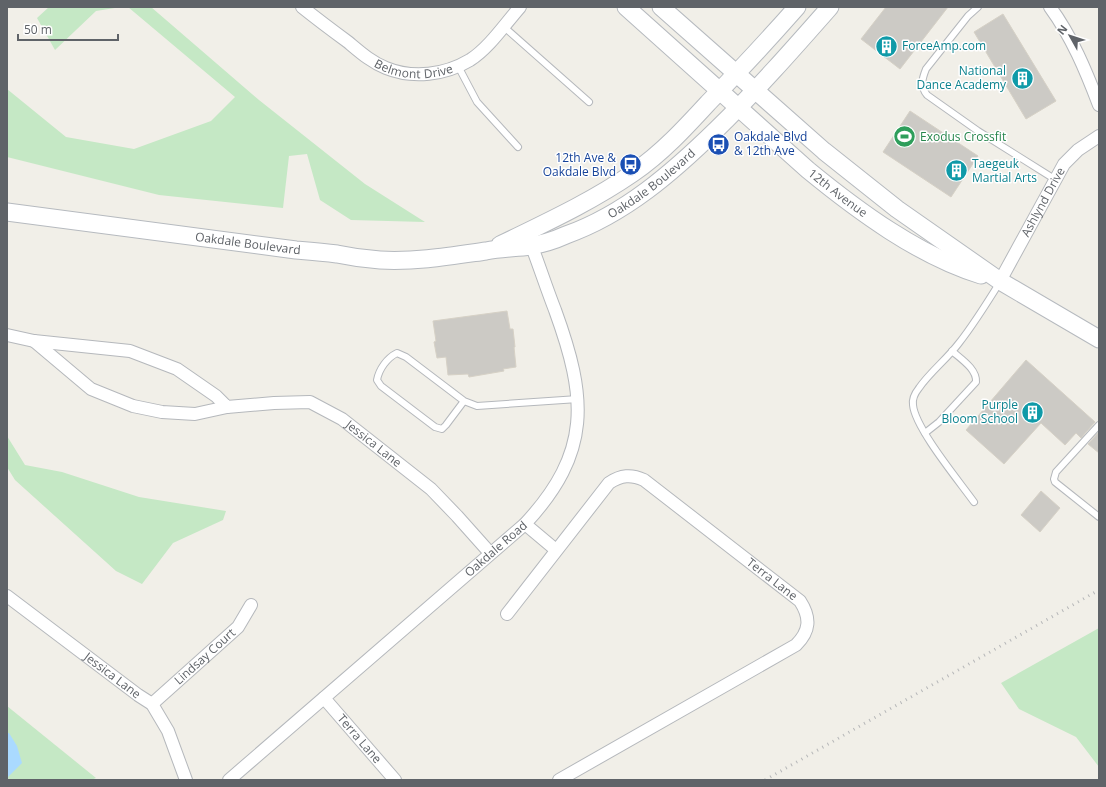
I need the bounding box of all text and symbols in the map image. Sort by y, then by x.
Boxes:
scale bar [18,16,118,42]
north arrow [1050,16,1090,56]
text: 50 m [24,21,52,38]
text: N [1053,21,1070,38]
building icon: ForceAmp.com [874,33,900,59]
place label: ForceAmp.com [902,37,986,54]
street label: Belmont Drive [371,55,455,82]
place label: National Dance Academy [916,62,1007,93]
building icon: National Dance Academy [1009,65,1035,91]
sports icon: Exodus Crossfit [892,124,918,150]
place label: Oakdale Blvd & 12th Ave [734,128,807,159]
place label: Exodus Crossfit [920,128,1006,145]
bus stop icon: Oakdale Blvd & 12th Ave [705,131,731,157]
street label: Oakdale Boulevard [604,145,699,222]
place label: 12th Ave & Oakdale Blvd [543,149,616,180]
bus stop icon: 12th Ave & Oakdale Blvd [618,152,644,178]
place label: Taegeuk Martial Arts [972,155,1037,186]
building icon: Taegeuk Martial Arts [944,158,970,184]
street label: Ashlynd Drive [1017,164,1069,240]
street label: 12th Avenue [805,165,871,221]
street label: Oakdale Boulevard [194,228,301,258]
place label: Purple Bloom School [941,396,1018,427]
building icon: Purple Bloom School [1020,399,1046,425]
street label: Jessica Lane [341,415,406,471]
street label: Oakdale Road [461,517,531,581]
street label: Terra Lane [743,554,801,604]
street label: Lindsay Court [170,624,239,688]
street label: Jessica Lane [80,648,145,702]
street label: Terra Lane [334,710,386,767]

